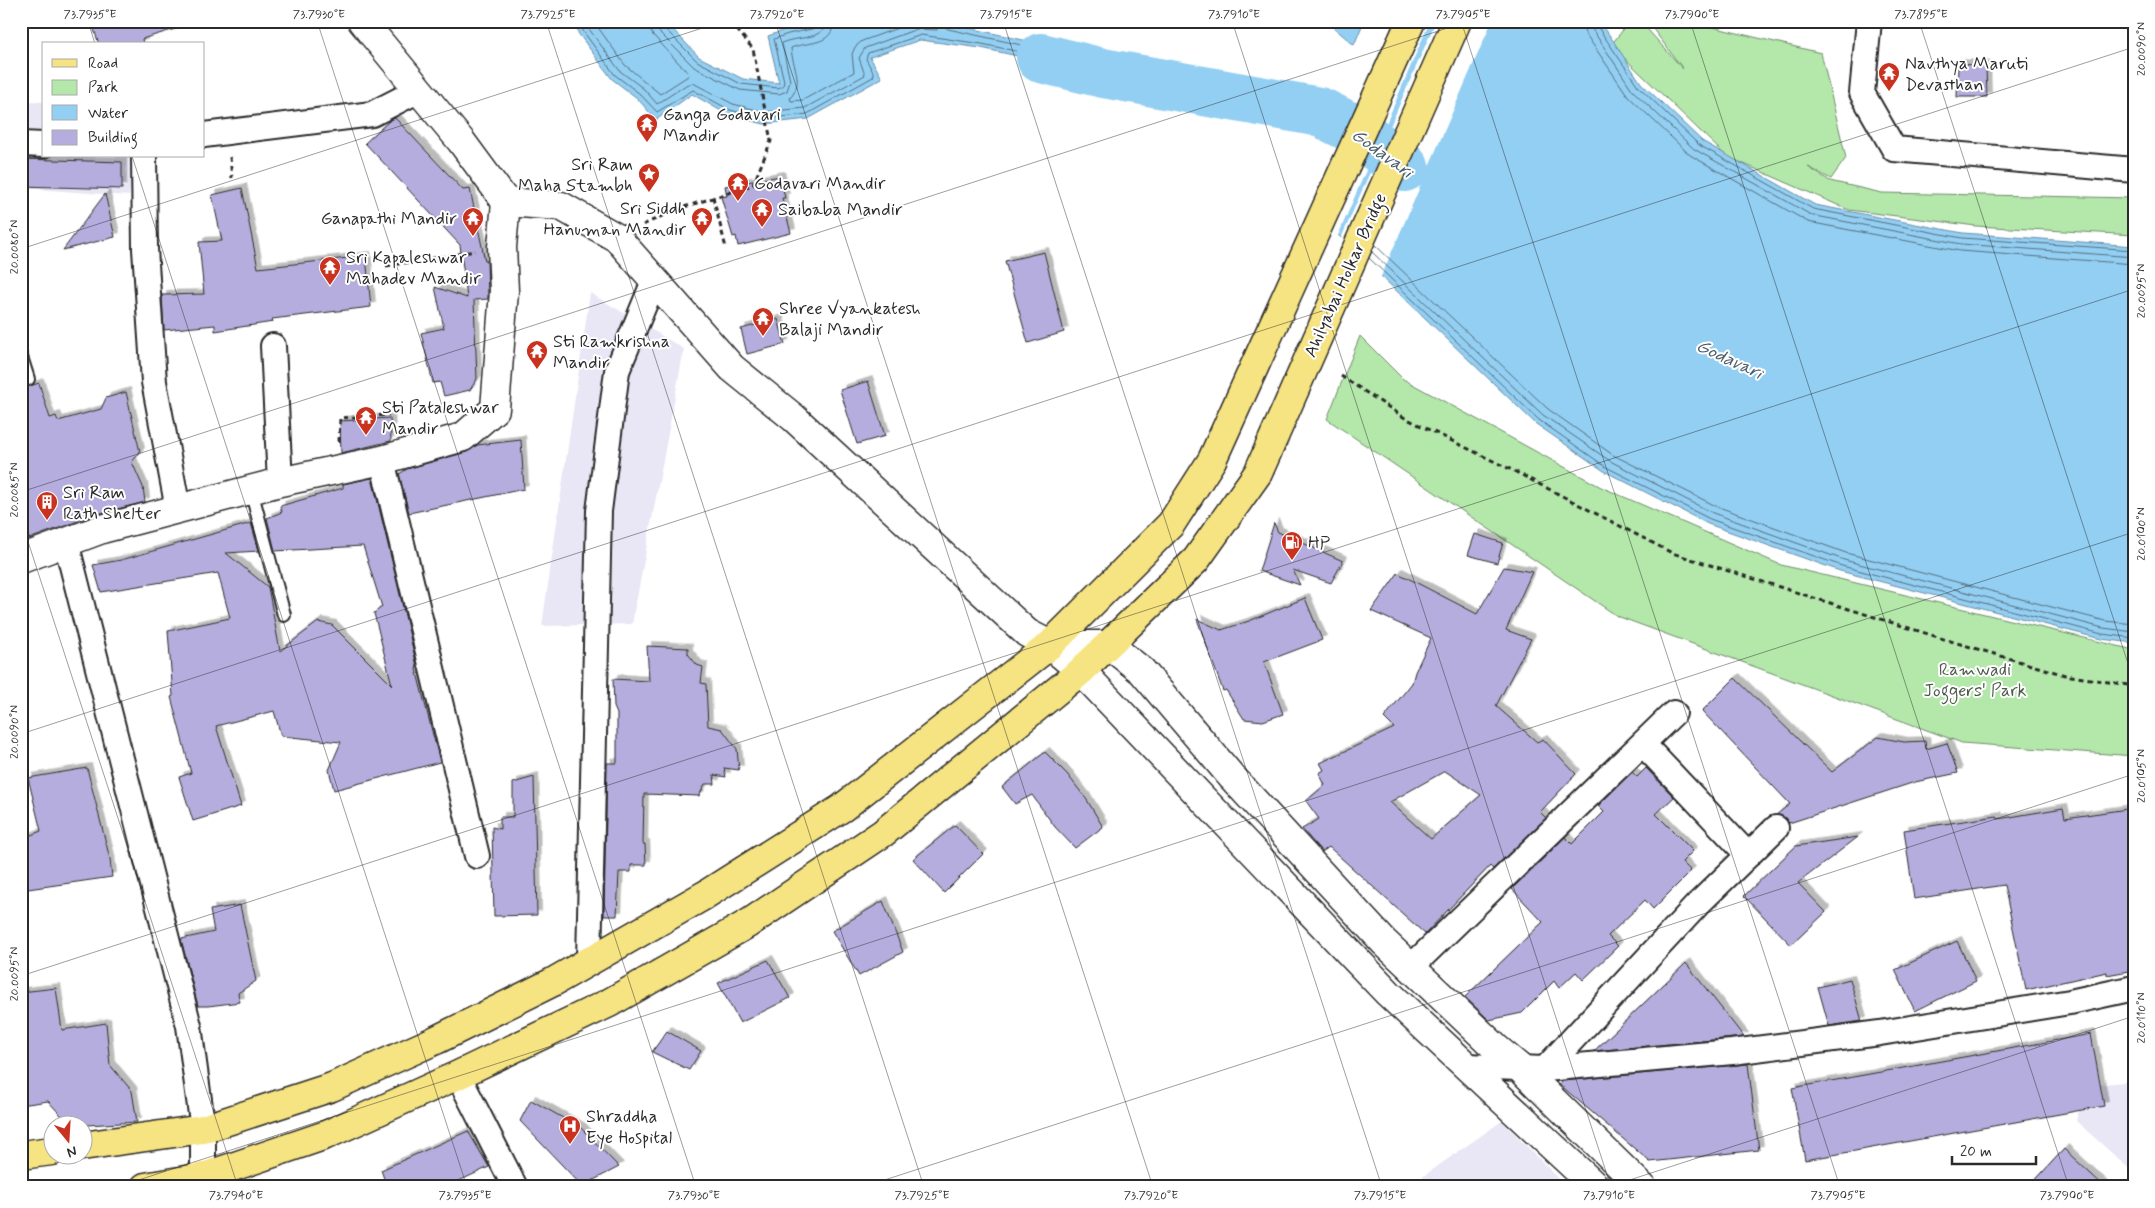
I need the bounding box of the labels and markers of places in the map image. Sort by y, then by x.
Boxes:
place label: Navthya Maruti Devasthan [1905,52,2028,97]
temple icon: Navthya Maruti Devasthan [1877,61,1901,92]
place label: Ganga Godavari Mandir [663,103,781,148]
temple icon: Ganga Godavari Mandir [635,112,659,143]
place label: Sri Ram Maha Stambh [518,153,633,198]
place icon: Sri Ram Maha Stambh [637,162,661,193]
temple icon: Godavari Mandir [726,171,750,202]
place label: Godavari Mandir [754,172,886,196]
place label: Sri Siddh Hanuman Mandir [543,197,687,242]
temple icon: Saibaba Mandir [750,197,774,228]
place label: Saibaba Mandir [778,198,903,222]
temple icon: Ganapathi Mandir [461,206,485,237]
temple icon: Sri Siddh Hanuman Mandir [690,206,714,237]
place label: Ganapathi Mandir [321,207,457,231]
place label: Sri Kapaleshwar Mahadev Mandir [346,246,481,291]
temple icon: Sri Kapaleshwar Mahadev Mandir [318,255,342,286]
place label: Shree Vyankatesh Balaji Mandir [779,297,921,342]
temple icon: Shree Vyankatesh Balaji Mandir [751,306,775,337]
place label: Sti Ramkrishna Mandir [553,330,670,375]
temple icon: Sti Ramkrishna Mandir [525,339,549,370]
place label: Sti Pataleshwar Mandir [382,396,499,441]
temple icon: Sti Pataleshwar Mandir [354,405,378,436]
place label: Sri Ram Rath Shelter [63,481,161,526]
building icon: Sri Ram Rath Shelter [35,490,59,521]
fuel station icon: HP [1280,530,1304,561]
place label: HP [1308,531,1331,555]
place label: Shraddha Eye Hospital [586,1105,672,1150]
hospital icon: Shraddha Eye Hospital [558,1114,582,1145]

